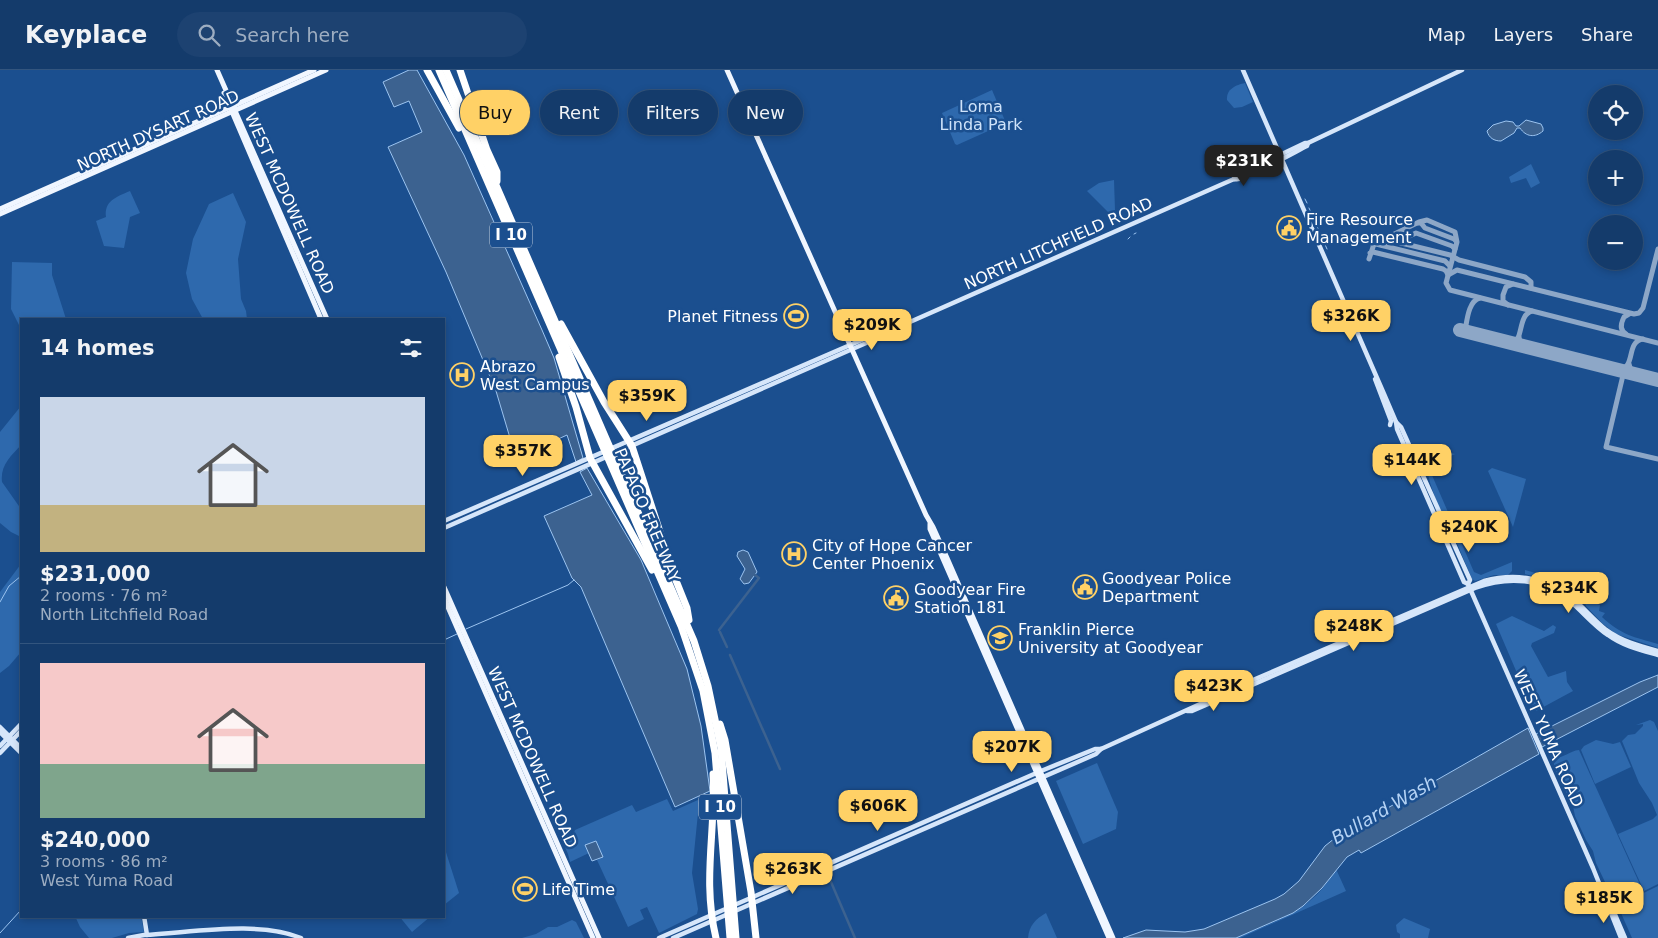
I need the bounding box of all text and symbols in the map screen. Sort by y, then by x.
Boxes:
search box [177,12,527,57]
text: Keyplace [25,21,147,49]
icon: search [195,21,223,49]
text: Search here [235,24,349,46]
text: Map [1427,24,1465,45]
text: Layers [1493,24,1553,45]
text: Share [1581,24,1633,45]
map controls [1588,85,1643,270]
button: locate [1588,85,1643,140]
street label: NORTH DYSART ROAD [74,86,242,175]
chip: Buy [460,90,530,135]
chip: Rent [540,90,618,135]
chip: Filters [628,90,718,135]
chip: New [728,90,803,135]
park label: Loma Linda Park [939,97,1023,134]
street label: WEST MCDOWELL ROAD [241,110,338,297]
pin: $231K [1209,144,1279,187]
button: + [1588,150,1643,205]
text: $231K [1216,151,1272,170]
street label: NORTH LITCHFIELD ROAD [961,193,1155,294]
place label: Fire Resource Management [1306,210,1413,247]
public building icon: Fire Resource Management [1276,215,1302,241]
button: − [1588,215,1643,270]
road number: I 10 [490,222,532,248]
pin: $326K [1316,300,1386,342]
sports icon: Planet Fitness [783,303,809,329]
text: $326K [1323,306,1379,325]
place label: Planet Fitness [667,307,778,326]
pin: $209K [837,308,907,351]
text: $209K [844,315,900,334]
icon: filters [397,334,425,362]
text: 14 homes [40,336,155,360]
place label: Abrazo West Campus [480,357,590,394]
hospital icon: Abrazo West Campus [449,362,475,388]
pin: $359K [612,380,682,422]
text: $359K [619,386,675,405]
icon: home [188,430,278,520]
pin: $357K [488,434,558,477]
text: $357K [495,441,551,460]
pin: $144K [1377,444,1447,486]
street label: PAPAGO FREEWAY [611,445,684,585]
text: $144K [1384,450,1440,469]
pin: $240K [1434,510,1504,553]
text: $240K [1441,517,1497,536]
place label: City of Hope Cancer Center Phoenix [812,536,973,573]
hospital icon: City of Hope Cancer Center Phoenix [781,541,807,567]
text: $231,000 [40,562,150,586]
place label: Goodyear Police Department [1102,569,1231,606]
pin: $234K [1534,572,1604,614]
public building icon: Goodyear Police Department [1072,574,1098,600]
text: $234K [1541,578,1597,597]
place label: Goodyear Fire Station 181 [914,580,1025,617]
public building icon: Goodyear Fire Station 181 [883,585,909,611]
text: 2 rooms · 76 m² [40,586,168,605]
text: North Litchfield Road [40,605,208,624]
pin: $248K [1319,610,1389,652]
text: $248K [1326,616,1382,635]
place label: Franklin Pierce University at Goodyear [1018,620,1203,657]
school or university icon: Franklin Pierce University at Goodyear [987,625,1013,651]
street label: WEST MCDOWELL ROAD [484,664,581,851]
street label: WEST YUMA ROAD [1510,666,1588,810]
pin: $423K [1179,670,1249,712]
text: $423K [1186,676,1242,695]
icon: home [188,695,278,785]
pin: $207K [977,730,1047,773]
text: $207K [984,737,1040,756]
water label: Bullard Wash [1327,771,1440,848]
pin: $606K [843,790,913,832]
road number: I 10 [699,794,741,820]
text: $606K [850,796,906,815]
text: $240,000 [40,828,150,852]
text: 3 rooms · 86 m² [40,852,168,871]
pin: $263K [758,852,828,895]
text: $263K [765,859,821,878]
text: West Yuma Road [40,871,173,890]
sports icon: Life Time [512,876,538,902]
place label: Life Time [542,880,615,899]
pin: $185K [1569,882,1639,924]
text: $185K [1576,888,1632,907]

